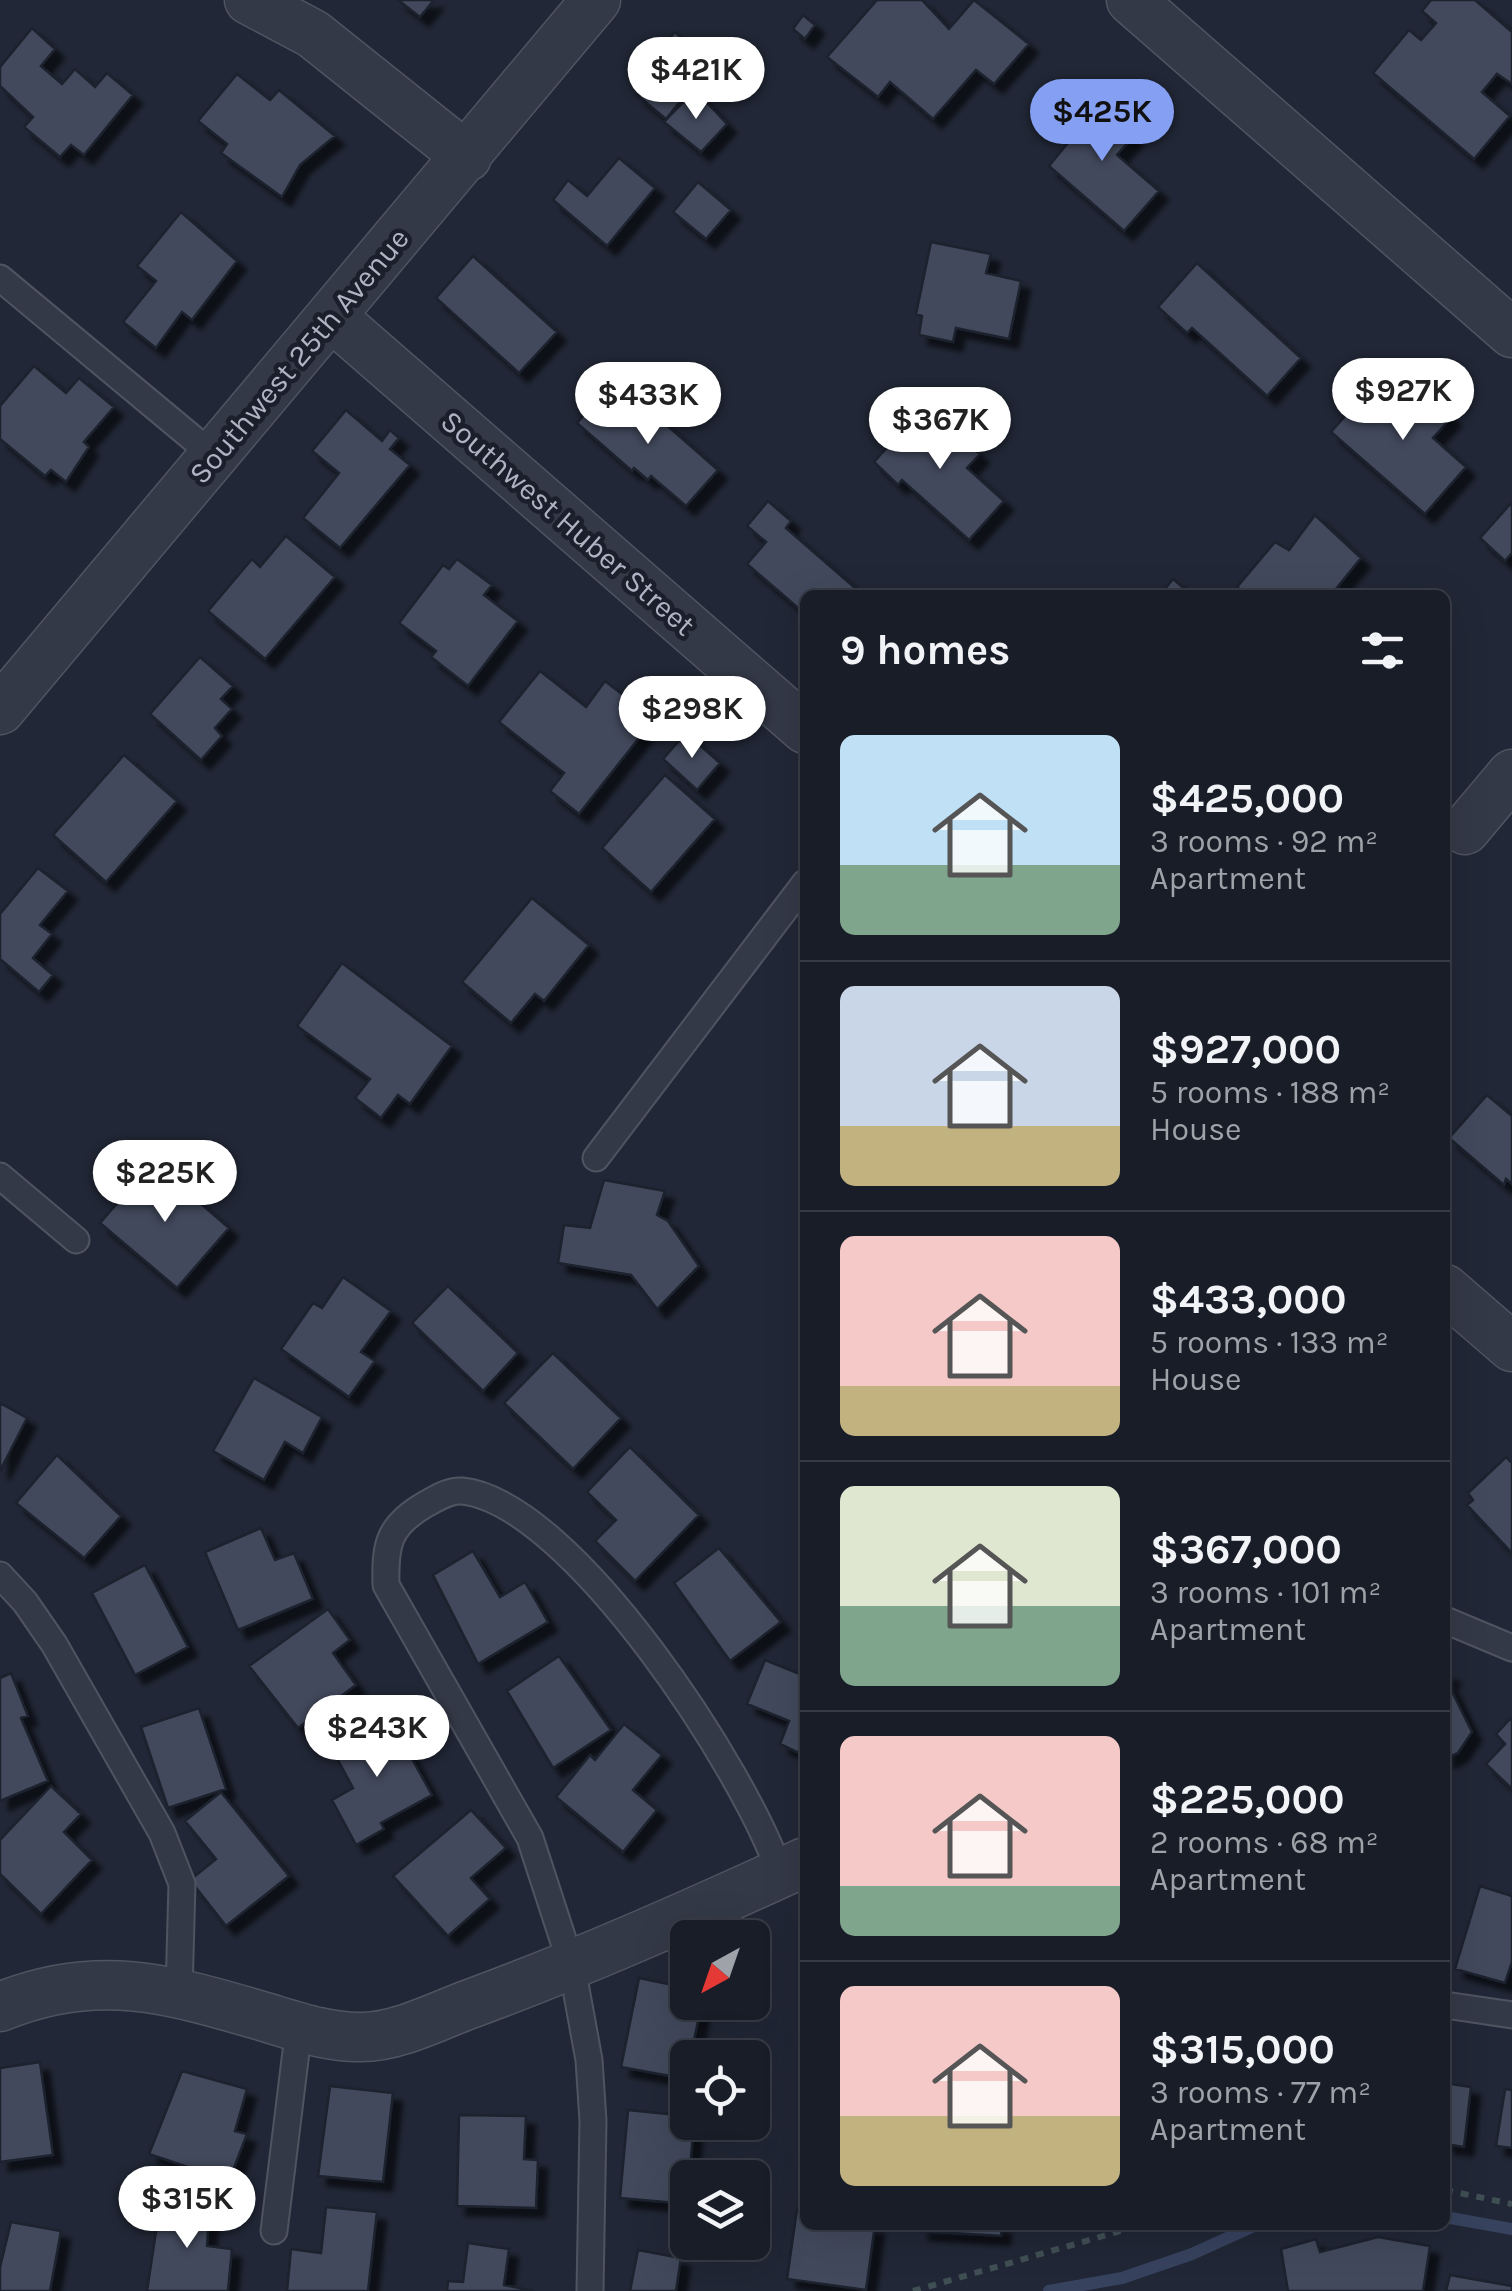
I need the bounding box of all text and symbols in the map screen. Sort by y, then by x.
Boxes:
pin: $421K [626,37,766,122]
text: $421K [650,51,742,88]
pin: $425K [1032,79,1172,164]
text: $425K [1052,93,1152,130]
street label: Southwest 25th Avenue [181,221,417,491]
pin: $927K [1333,358,1473,443]
pin: $433K [578,362,718,447]
text: $927K [1354,372,1452,409]
text: $433K [597,376,699,413]
pin: $367K [870,387,1010,472]
text: $367K [891,401,989,438]
street label: Southwest Huber Street [434,403,702,643]
icon: filters [1355,623,1410,678]
text: 9 homes [840,625,1010,675]
pin: $298K [622,676,762,761]
text: $298K [641,690,743,727]
text: $425,000 [1150,773,1344,823]
icon: home [920,775,1040,895]
text: 3 rooms · 92 m² [1150,823,1378,860]
text: Apartment [1150,860,1306,897]
text: $927,000 [1150,1024,1341,1074]
icon: home [920,1026,1040,1146]
text: 5 rooms · 188 m² [1150,1074,1390,1111]
text: House [1150,1111,1242,1148]
pin: $225K [95,1140,235,1225]
text: $225K [115,1154,215,1191]
text: $433,000 [1150,1274,1347,1324]
icon: home [920,1276,1040,1396]
text: 5 rooms · 133 m² [1150,1324,1389,1361]
text: House [1150,1361,1242,1398]
text: $367,000 [1150,1524,1342,1574]
icon: home [920,1526,1040,1646]
text: 3 rooms · 101 m² [1150,1574,1381,1611]
text: Apartment [1150,1611,1306,1648]
pin: $243K [307,1695,447,1780]
text: $243K [326,1709,428,1746]
text: $225,000 [1150,1774,1345,1824]
icon: home [920,1776,1040,1896]
text: 2 rooms · 68 m² [1150,1824,1379,1861]
text: Apartment [1150,1861,1306,1898]
north arrow [670,1920,770,2020]
map controls [670,1920,770,2260]
text: $315,000 [1150,2024,1335,2074]
icon: home [920,2026,1040,2146]
button: locate [670,2040,770,2140]
text: 3 rooms · 77 m² [1150,2074,1371,2111]
text: Apartment [1150,2111,1306,2148]
button: layers [670,2160,770,2260]
pin: $315K [117,2166,257,2251]
text: $315K [141,2180,233,2217]

